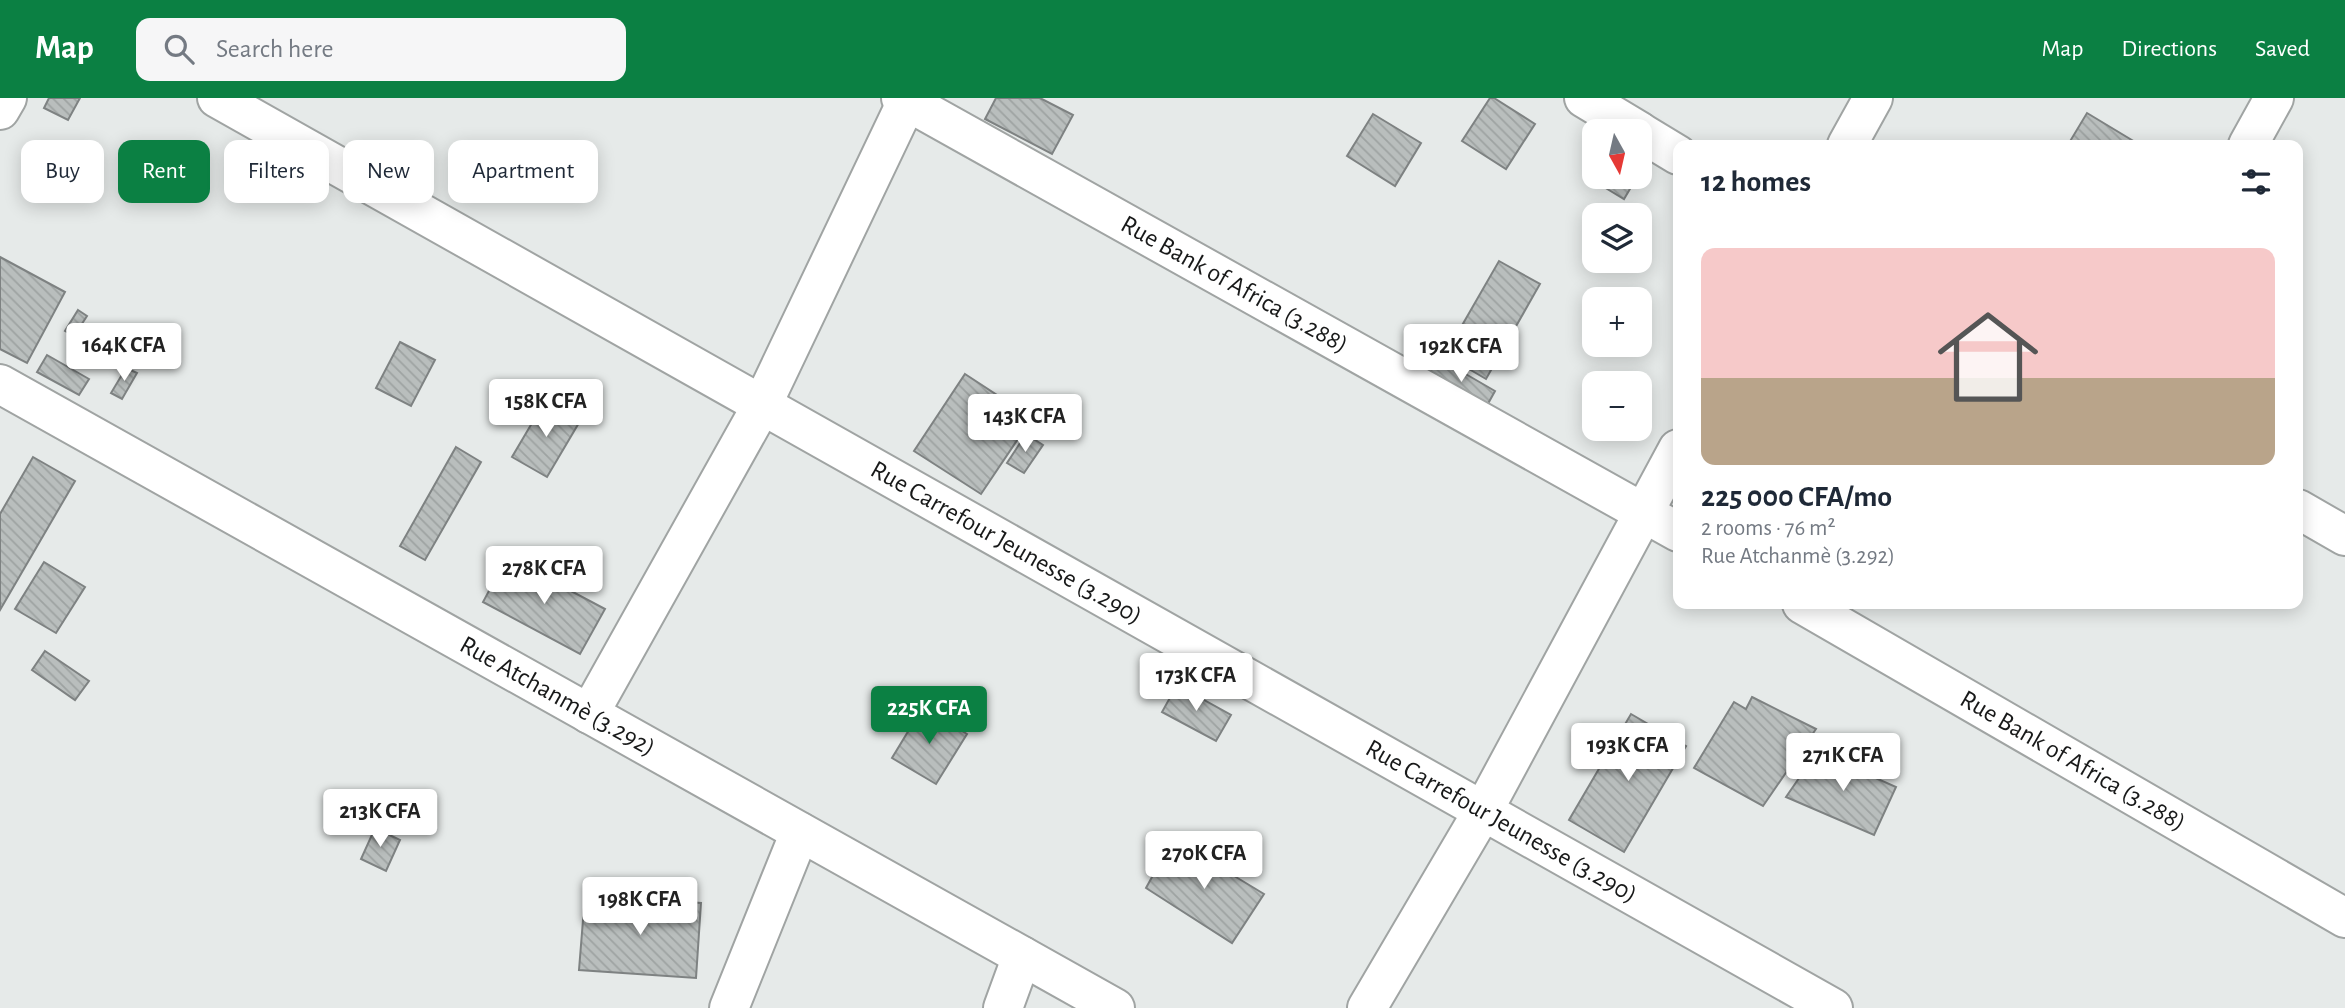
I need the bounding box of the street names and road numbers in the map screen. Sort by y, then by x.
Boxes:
street label: Rue Bank of Africa (3.288) [1117,211,1352,358]
street label: Rue Carrefour Jeunesse (3.290) [866,456,1147,629]
street label: Rue Atchanmè (3.292) [455,631,660,761]
street label: Rue Bank of Africa (3.288) [1956,685,2190,836]
street label: Rue Carrefour Jeunesse (3.290) [1361,735,1641,908]

